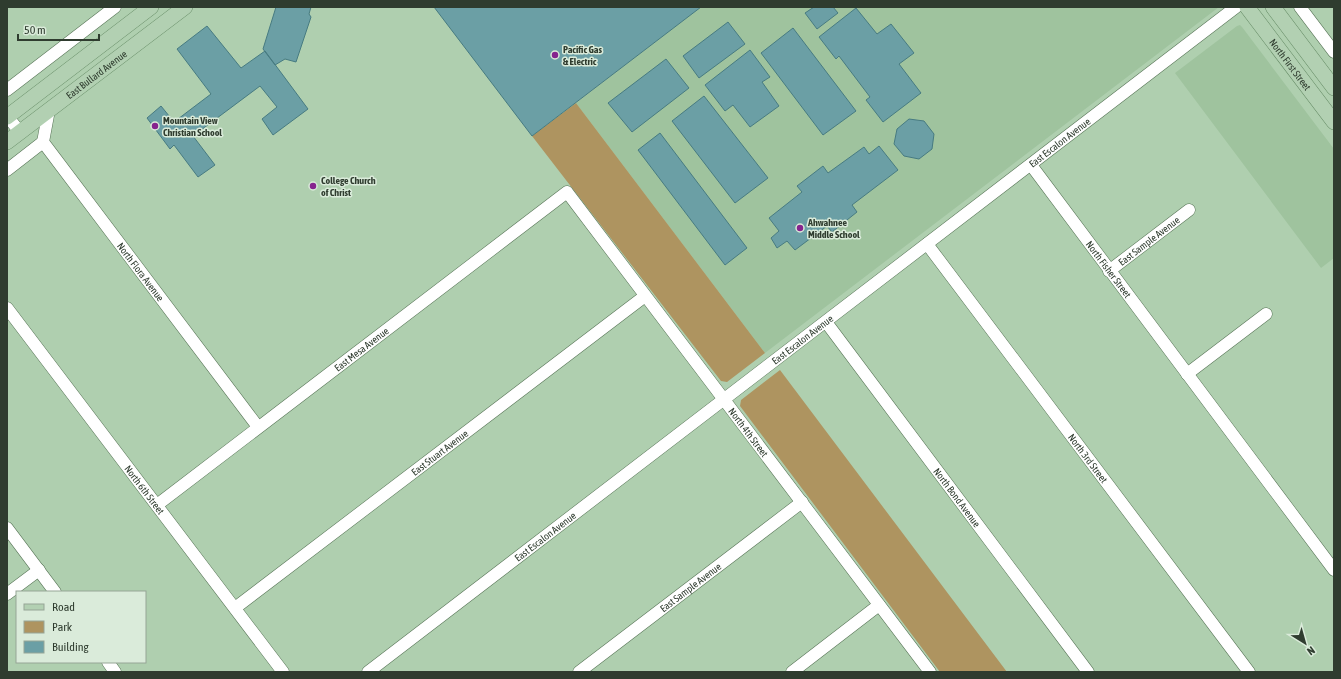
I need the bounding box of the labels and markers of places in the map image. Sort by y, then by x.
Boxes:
place label: Pacific Gas & Electric [563,44,602,67]
marker: Pacific Gas & Electric [550,50,560,60]
place label: Mountain View Christian School [163,115,222,138]
marker: Mountain View Christian School [150,121,160,131]
place label: College Church of Christ [321,175,376,198]
marker: College Church of Christ [308,181,318,191]
place label: Ahwahnee Middle School [807,217,860,240]
marker: Ahwahnee Middle School [795,223,805,233]

